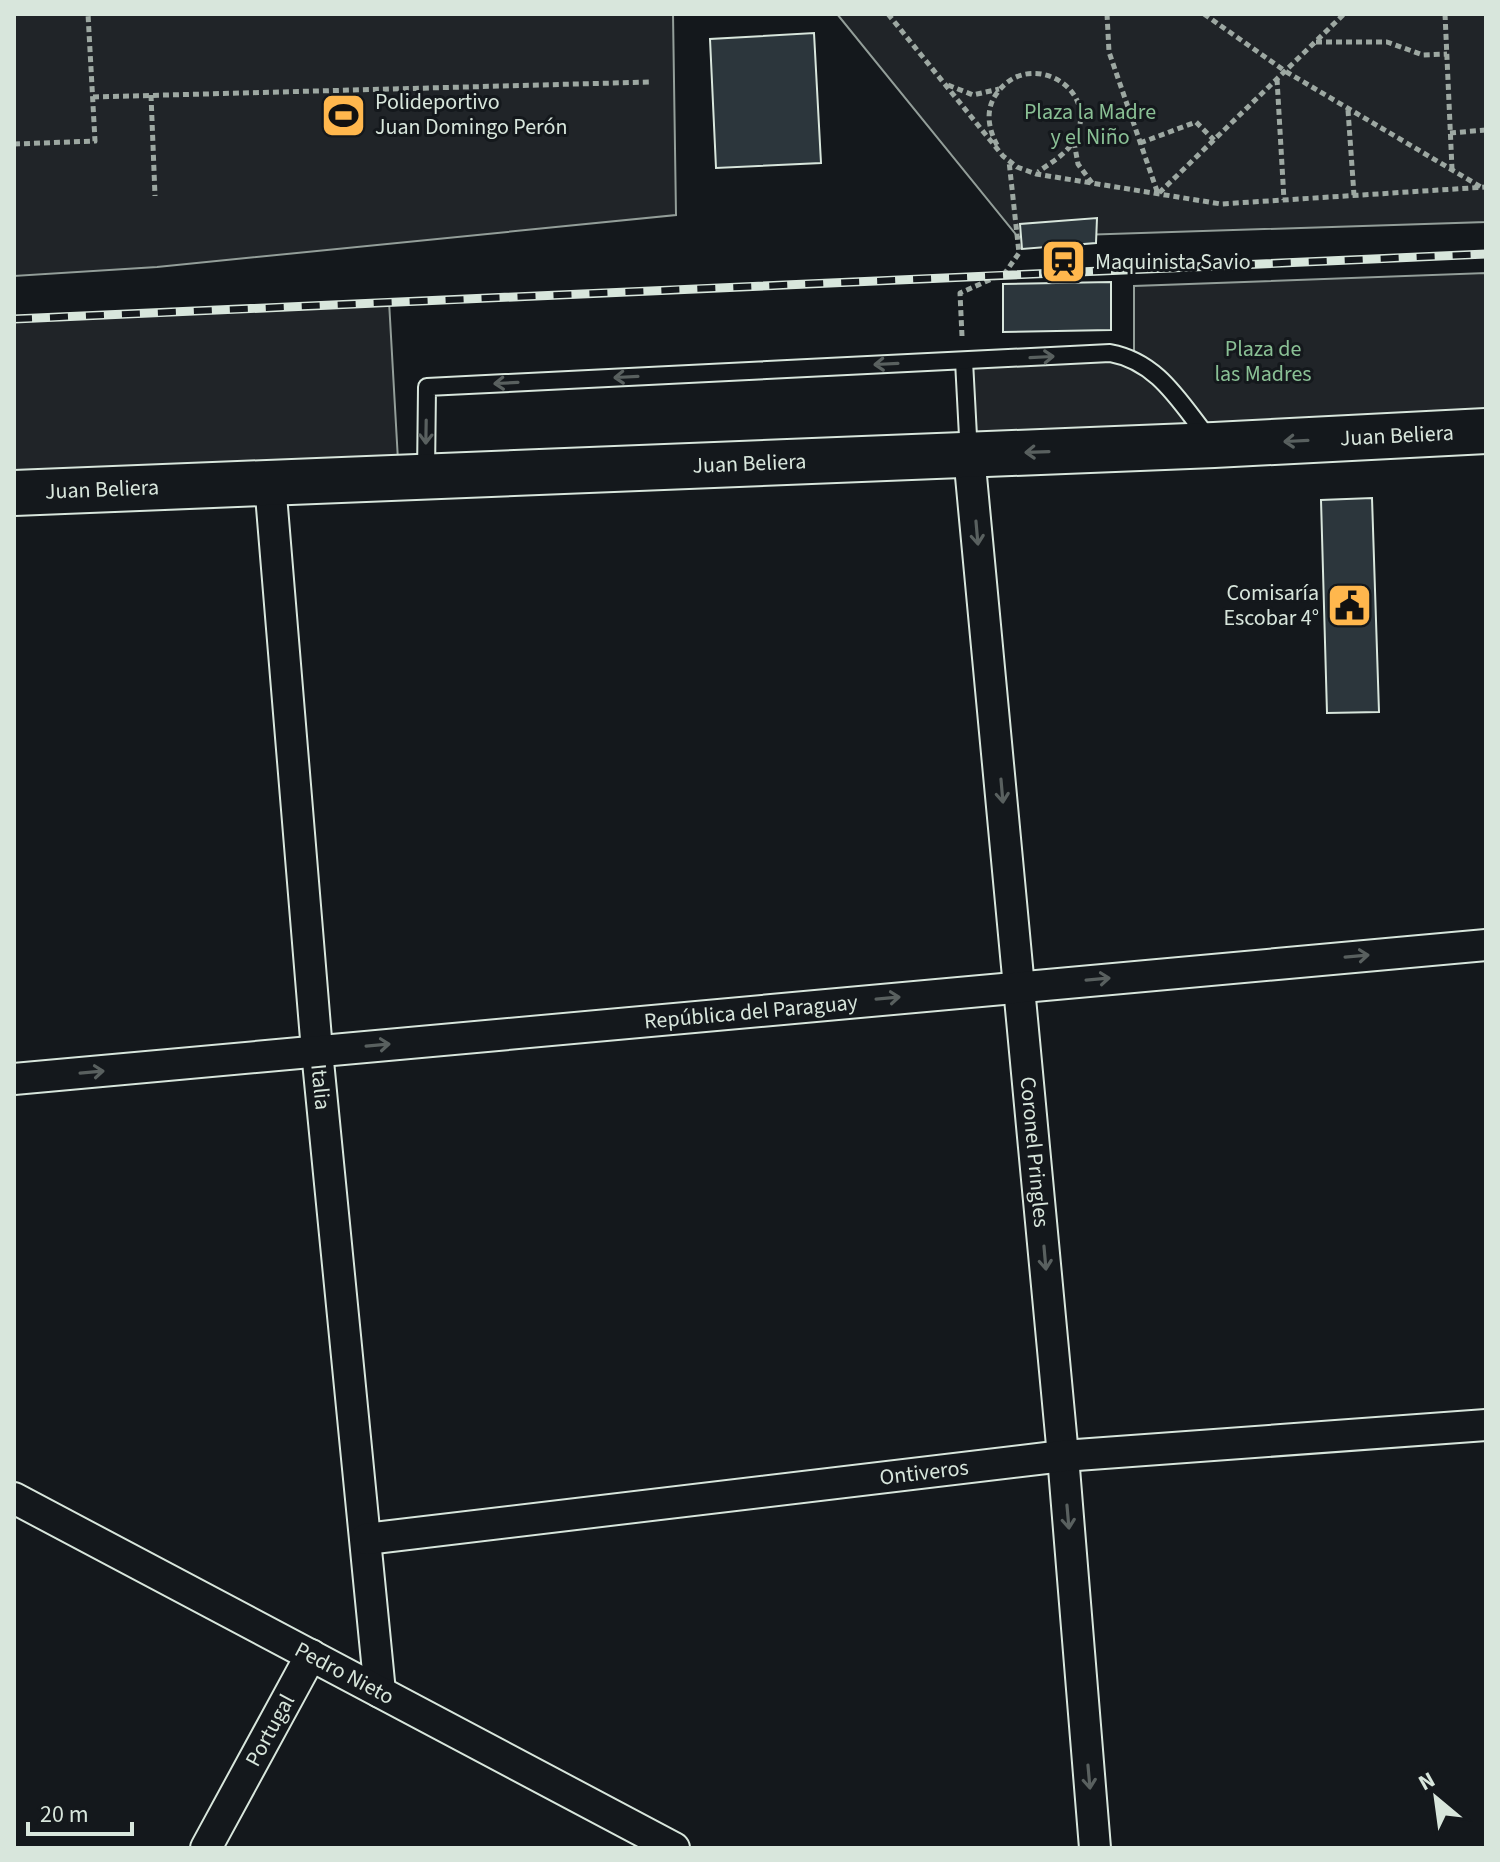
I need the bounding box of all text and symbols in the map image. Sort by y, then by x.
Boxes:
place label: Polideportivo Juan Domingo Perón [375,86,568,143]
sports icon: Polideportivo Juan Domingo Perón [320,91,368,139]
park label: Plaza la Madre y el Niño [1024,96,1156,153]
station icon: Maquinista Savio [1040,238,1088,286]
place label: Maquinista Savio [1095,246,1251,278]
park label: Plaza de las Madres [1214,333,1312,390]
one-way arrow [1028,349,1055,364]
one-way arrow [873,357,900,372]
one-way arrow [613,370,640,385]
one-way arrow [493,376,520,391]
street label: Juan Beliera [1339,417,1455,455]
one-way arrow [419,418,434,445]
one-way arrow [1283,434,1310,449]
street label: Juan Beliera [692,445,807,482]
one-way arrow [1024,445,1051,460]
street label: Juan Beliera [44,471,160,508]
one-way arrow [970,519,985,546]
place label: Comisaría Escobar 4° [1223,577,1319,634]
public building icon: Comisaría Escobar 4° [1326,582,1374,630]
one-way arrow [994,778,1009,804]
one-way arrow [1343,949,1370,964]
one-way arrow [1084,971,1111,986]
street label: República del Paraguay [643,986,860,1038]
one-way arrow [874,990,901,1005]
one-way arrow [364,1038,391,1053]
street label: Italia [302,1062,339,1111]
one-way arrow [78,1064,105,1079]
street label: Coronel Pringles [1011,1075,1057,1229]
one-way arrow [1038,1244,1053,1271]
street label: Ontiveros [878,1451,970,1494]
one-way arrow [1061,1503,1076,1530]
street label: Pedro Nieto [289,1634,400,1713]
street label: Portugal [237,1688,303,1772]
north arrow [1396,1758,1476,1838]
one-way arrow [1082,1763,1097,1789]
text: N [1413,1764,1441,1799]
scale bar [28,1786,132,1836]
text: 20 m [40,1797,89,1832]

